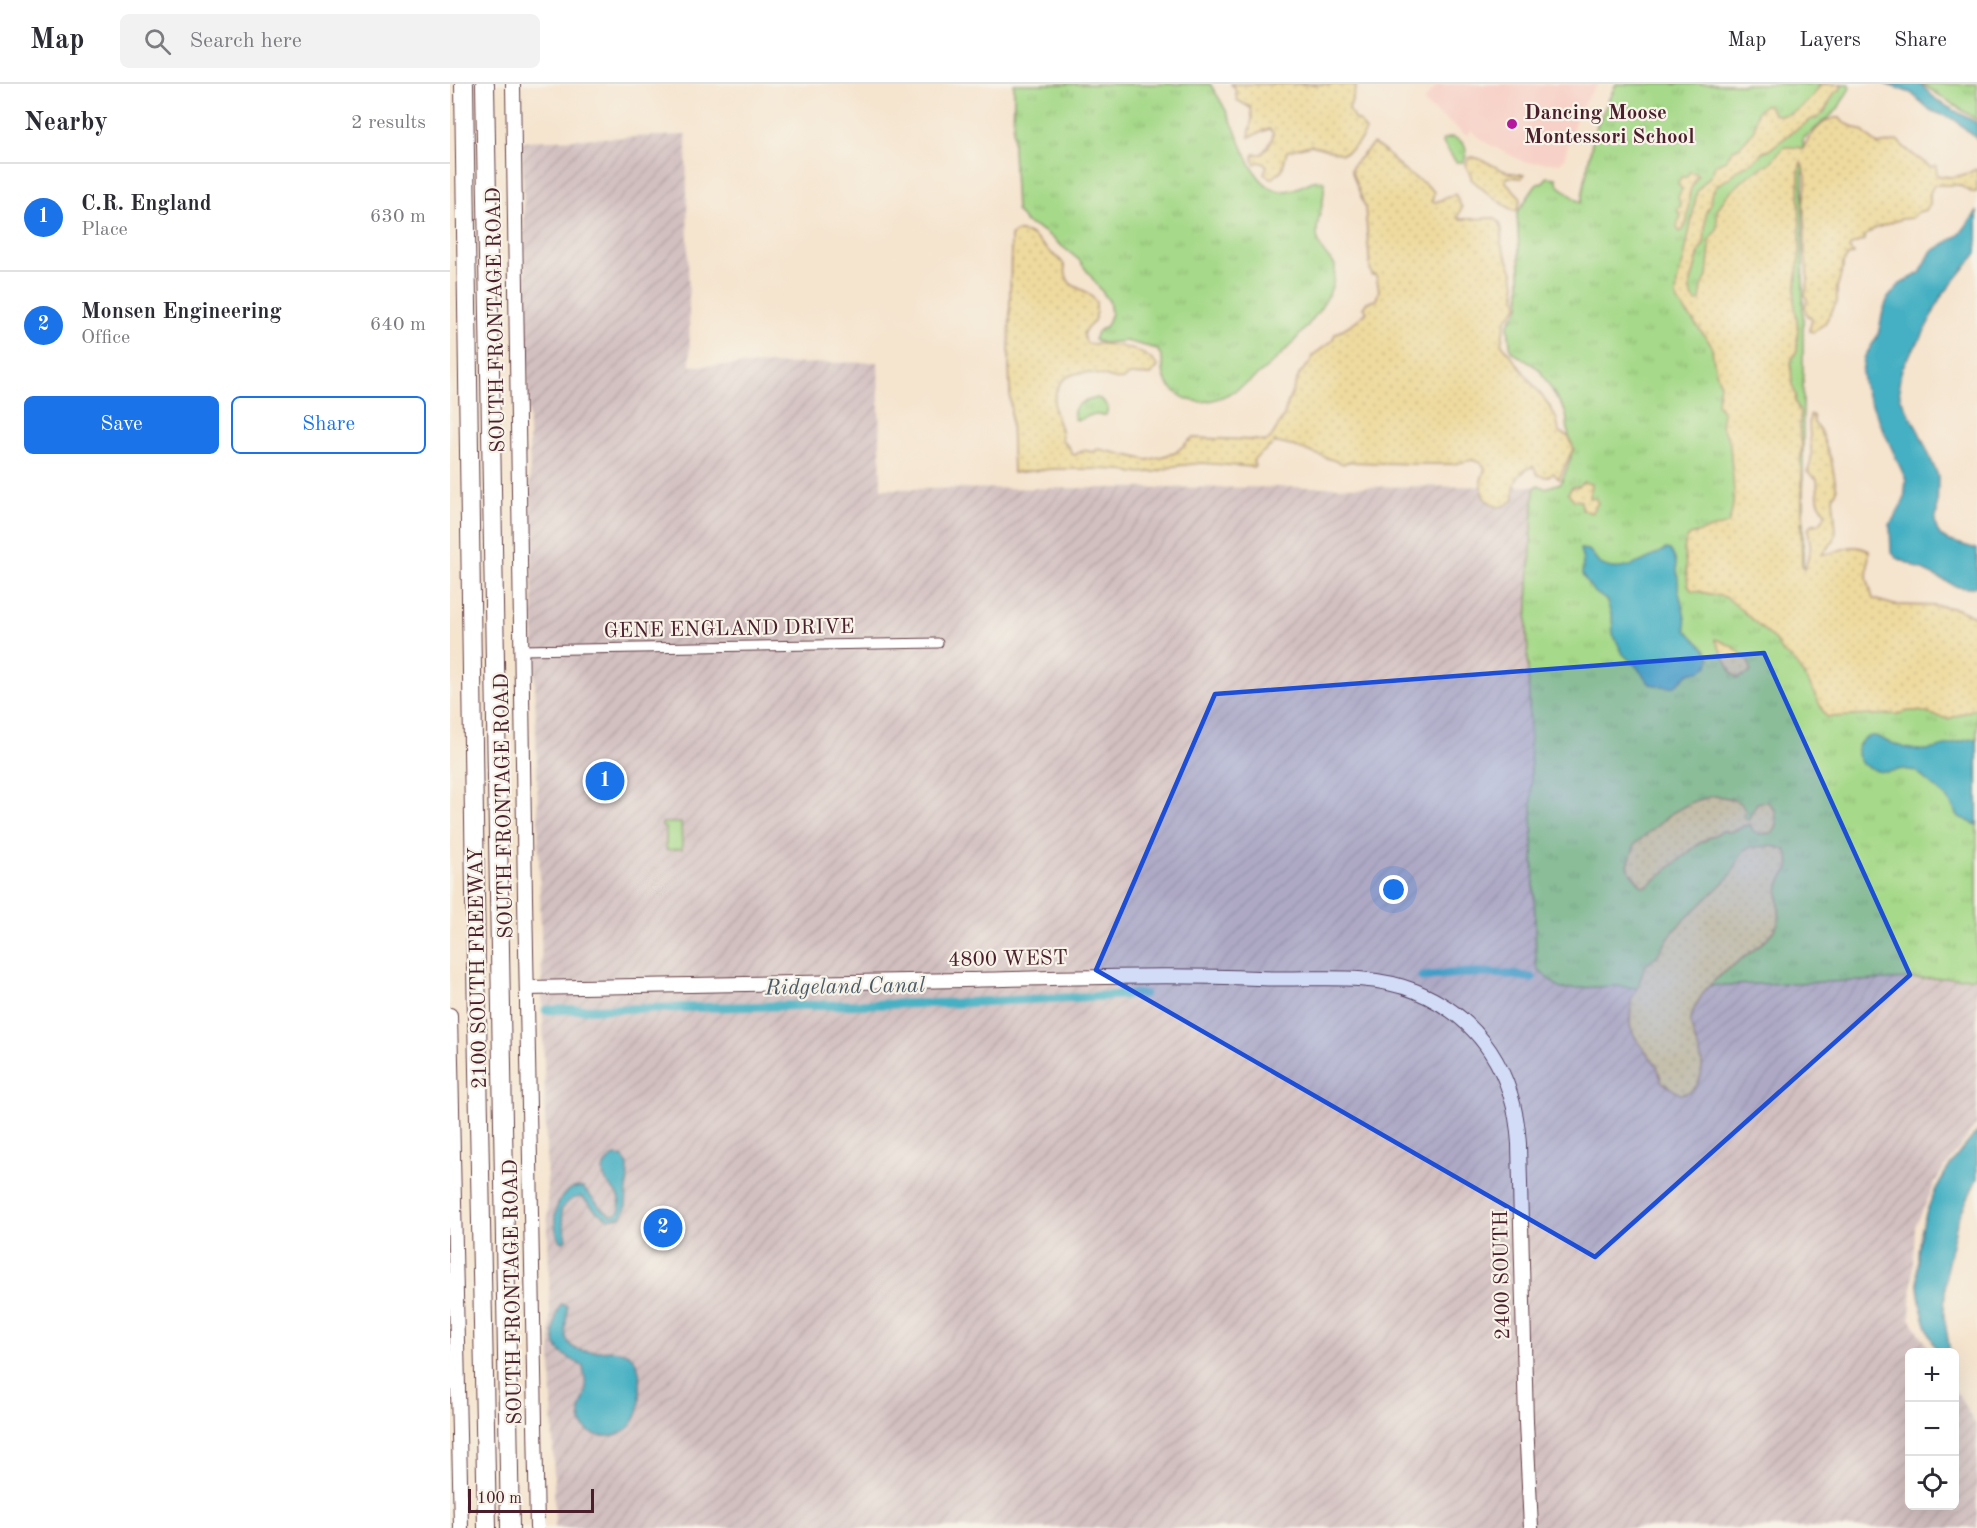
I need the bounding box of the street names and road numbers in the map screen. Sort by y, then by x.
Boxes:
street label: SOUTH FRONTAGE ROAD [484,187,509,453]
street label: GENE ENGLAND DRIVE [603,617,855,642]
street label: SOUTH FRONTAGE ROAD [492,673,517,939]
street label: 2100 SOUTH FREEWAY [466,847,491,1089]
street label: 4800 WEST [948,948,1068,971]
street label: SOUTH FRONTAGE ROAD [501,1159,526,1425]
street label: 2400 SOUTH [1491,1210,1514,1340]

